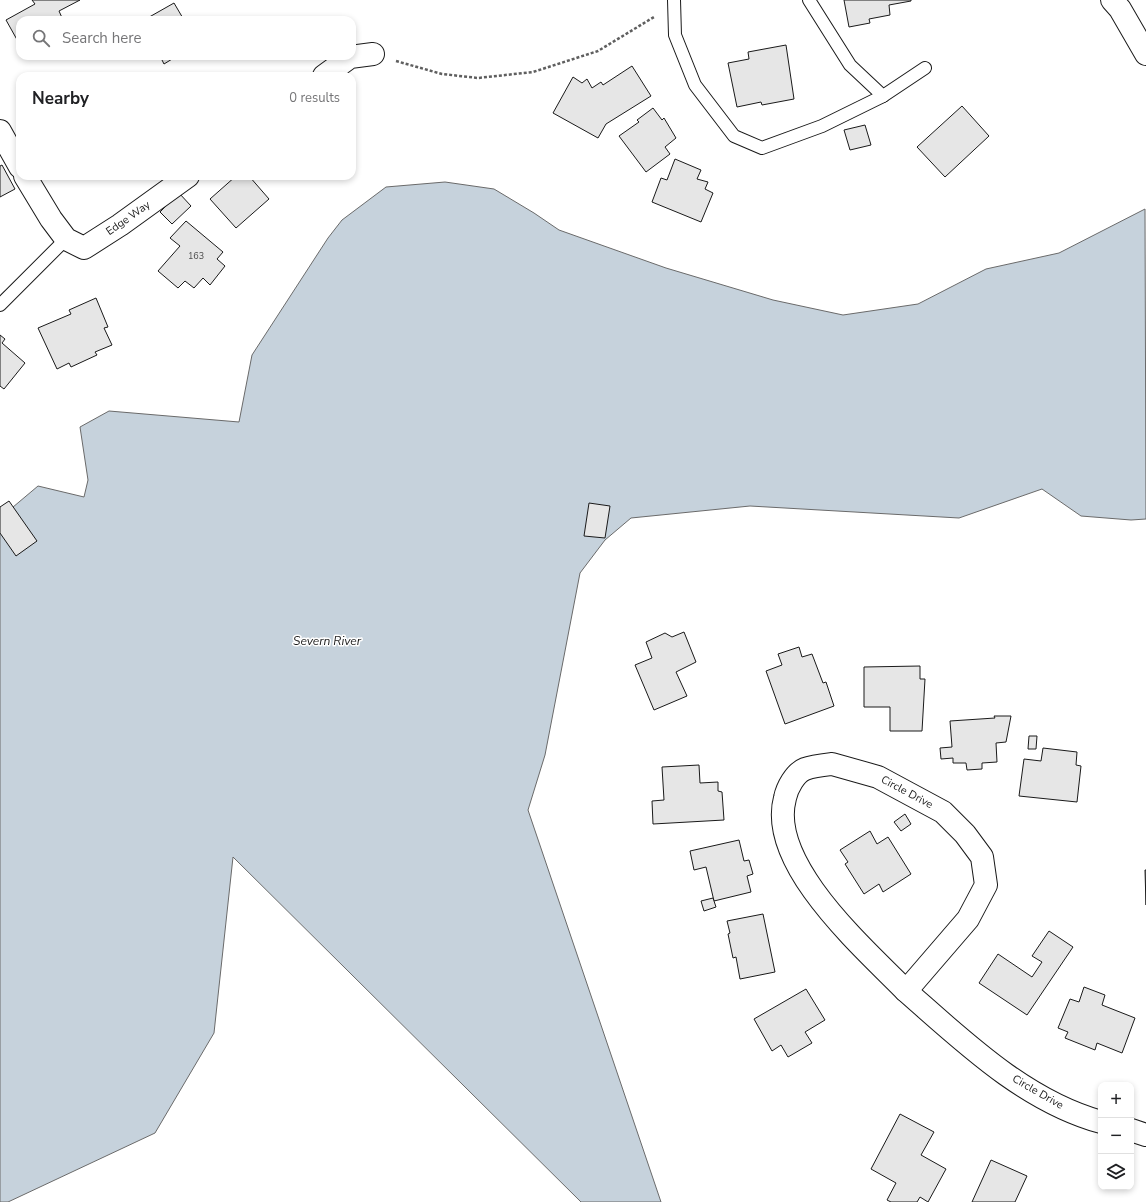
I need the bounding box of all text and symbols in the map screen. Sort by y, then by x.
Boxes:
search box [16,16,356,60]
icon: search [30,27,52,49]
text: Search here [62,28,142,48]
text: Nearby [32,87,89,110]
text: 0 results [289,89,340,107]
street label: Edge Way [103,197,153,239]
house number: 163 [188,250,204,262]
water label: Severn River [293,633,362,649]
street label: Circle Drive [878,772,936,812]
street label: Circle Drive [1010,1071,1067,1113]
map controls [1098,1082,1134,1190]
button: + [1098,1082,1134,1118]
button: − [1098,1118,1134,1154]
button: layers [1098,1154,1134,1190]

